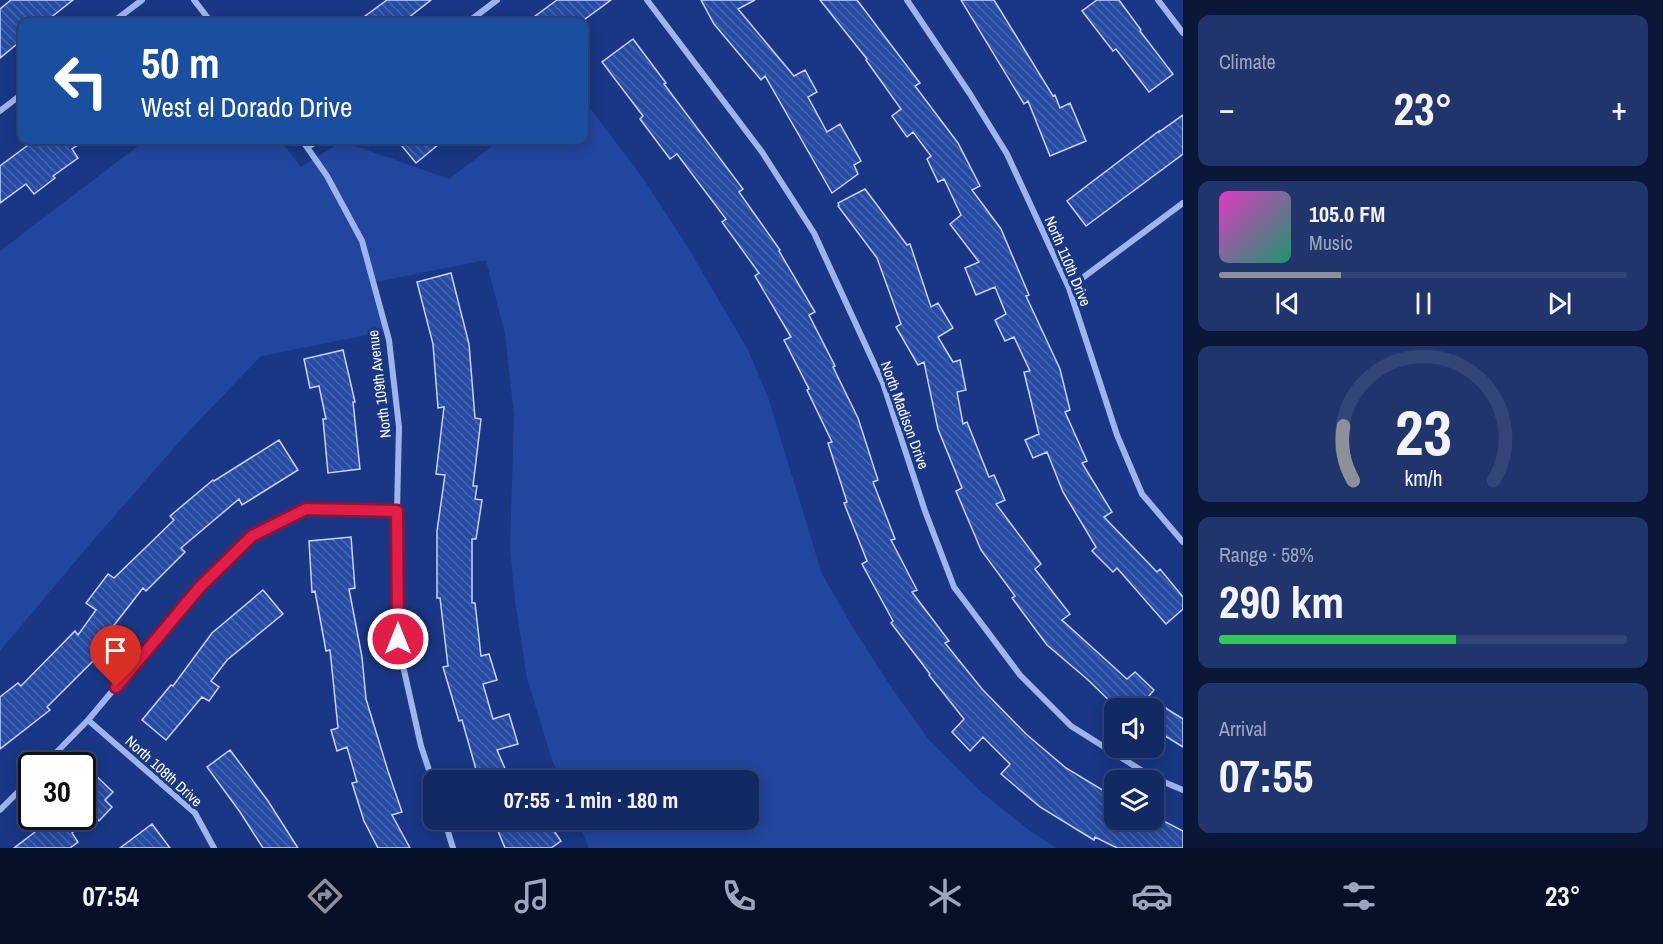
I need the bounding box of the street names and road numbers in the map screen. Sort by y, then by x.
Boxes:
street label: North 110th Drive [1040,213,1097,310]
street label: North 109th Avenue [362,329,396,439]
street label: North Madison Drive [876,358,934,472]
street label: North 108th Drive [121,731,207,811]

